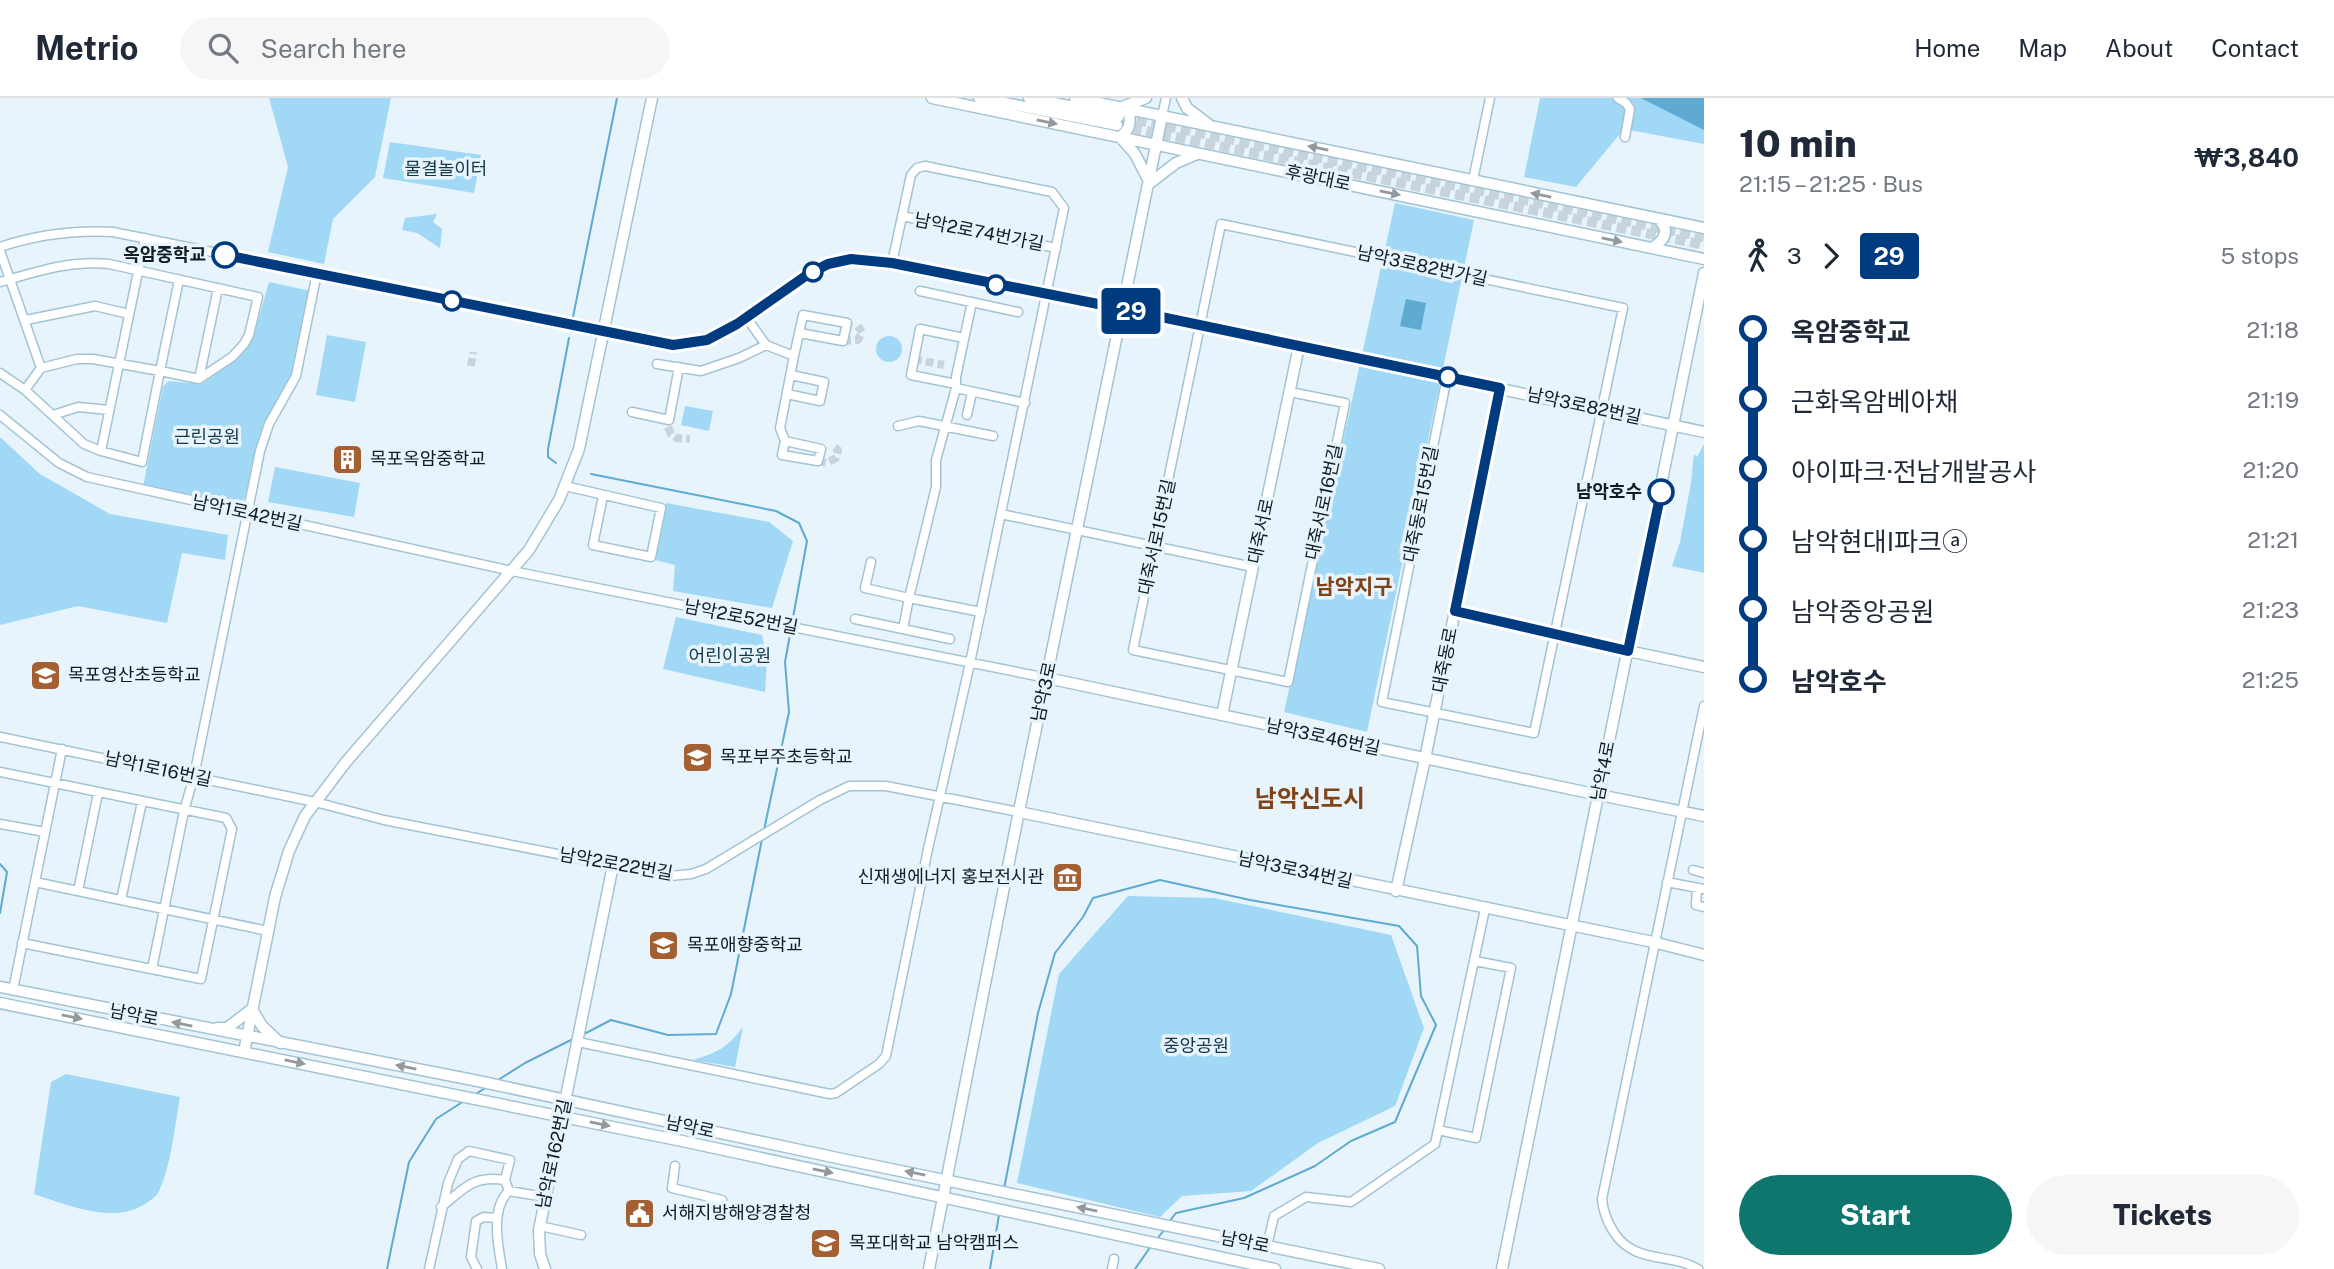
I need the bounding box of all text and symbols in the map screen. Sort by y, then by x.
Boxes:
search box [180,17,670,80]
text: Metrio [35,29,138,67]
icon: search [204,29,242,67]
text: Search here [260,33,406,64]
text: Home [1914,34,1980,62]
text: Map [2018,34,2067,62]
text: About [2105,34,2173,62]
text: Contact [2211,34,2299,62]
one-way arrow [1036,116,1058,127]
text: 10 min [1739,121,1857,166]
text: ₩3,840 [2194,142,2299,173]
one-way arrow [1307,143,1329,154]
park label: 물결놀이터 [405,158,487,179]
street label: 후광대로 [1284,160,1353,195]
text: 21:15 – 21:25 · Bus [1739,170,1923,197]
one-way arrow [1379,188,1401,199]
one-way arrow [1530,189,1552,200]
street label: 남악2로74번가길 [912,209,1046,254]
one-way arrow [1601,234,1623,245]
icon: walk [1739,237,1777,275]
icon: forward [1812,237,1850,275]
street label: 남악3로82번가길 [1355,241,1489,290]
marker: 옥암중학교 [212,242,238,268]
text: 3 [1787,242,1802,269]
text: 29 [1874,242,1905,270]
text: 5 stops [2220,242,2299,269]
place label: 옥암중학교 [123,244,206,265]
unlabelled marker [803,262,823,282]
unlabelled marker [986,275,1006,295]
line badge: 29 [1100,288,1162,334]
unlabelled marker [442,291,462,311]
text: 29 [1115,297,1147,325]
text: 옥암중학교 [1791,316,1911,347]
text: 21:18 [2246,316,2299,343]
unlabelled marker [1438,367,1458,387]
street label: 남악3로82번길 [1525,383,1643,428]
text: 근화옥암베아채 [1791,386,1958,417]
text: 21:19 [2247,386,2299,413]
park label: 근린공원 [174,426,240,447]
building icon: 목포옥암중학교 [330,442,364,476]
street label: 대죽서로16번길 [1301,442,1346,562]
street label: 대죽동로15번길 [1399,444,1442,564]
place label: 목포옥암중학교 [370,448,486,469]
text: 아이파크·전남개발공사 [1791,456,2036,487]
text: 21:20 [2243,456,2299,483]
street label: 대죽서로15번길 [1134,477,1179,597]
marker: 남악호수 [1648,479,1674,505]
place label: 남악호수 [1576,481,1642,502]
street label: 남악1로42번길 [190,491,304,534]
street label: 대죽서로 [1243,496,1278,565]
text: 남악현대I파크ⓐ [1791,526,1968,557]
text: 21:21 [2247,526,2299,553]
district label: 남악지구 [1315,574,1393,599]
street label: 남악2로52번길 [682,595,800,638]
text: 남악중앙공원 [1791,596,1935,627]
text: 21:23 [2242,596,2299,623]
street label: 대죽동로 [1428,625,1461,694]
park label: 어린이공원 [689,645,771,666]
school or university icon: 목포영산초등학교 [28,658,62,692]
street label: 남악3로 [1027,660,1060,724]
place label: 목포영산초등학교 [68,664,200,685]
text: 남악호수 [1791,666,1887,697]
text: 21:25 [2242,666,2299,693]
street label: 남악3로46번길 [1264,714,1382,759]
street label: 남악4로 [1586,739,1619,803]
school or university icon: 목포부주초등학교 [680,740,714,774]
place label: 목포부주초등학교 [720,746,852,767]
street label: 남악1로16번길 [103,747,213,790]
district label: 남악신도시 [1255,784,1365,812]
street label: 남악2로22번길 [558,843,675,884]
street label: 남악3로34번길 [1236,847,1354,892]
museum icon: 신재생에너지 홍보전시관 [1050,860,1084,894]
place label: 신재생에너지 홍보전시관 [857,866,1044,887]
school or university icon: 목포애향중학교 [647,928,681,962]
place label: 목포애향중학교 [687,934,803,955]
street label: 남악로 [108,999,160,1030]
one-way arrow [61,1012,83,1023]
one-way arrow [171,1019,193,1030]
park label: 중앙공원 [1163,1035,1229,1056]
one-way arrow [284,1057,306,1068]
one-way arrow [395,1062,417,1073]
street label: 남악로162번길 [532,1097,575,1211]
street label: 남악로 [664,1111,717,1142]
one-way arrow [589,1119,611,1130]
one-way arrow [812,1166,834,1177]
one-way arrow [903,1167,925,1178]
button: Start [1739,1175,2012,1255]
button: Tickets [2026,1175,2299,1255]
public building icon: 서해지방해양경찰청 [622,1196,656,1230]
place label: 서해지방해양경찰청 [662,1202,811,1223]
one-way arrow [1076,1204,1098,1215]
school or university icon: 목포대학교 남악캠퍼스 [809,1226,843,1260]
street label: 남악로 [1219,1226,1271,1257]
place label: 목포대학교 남악캠퍼스 [849,1232,1019,1253]

